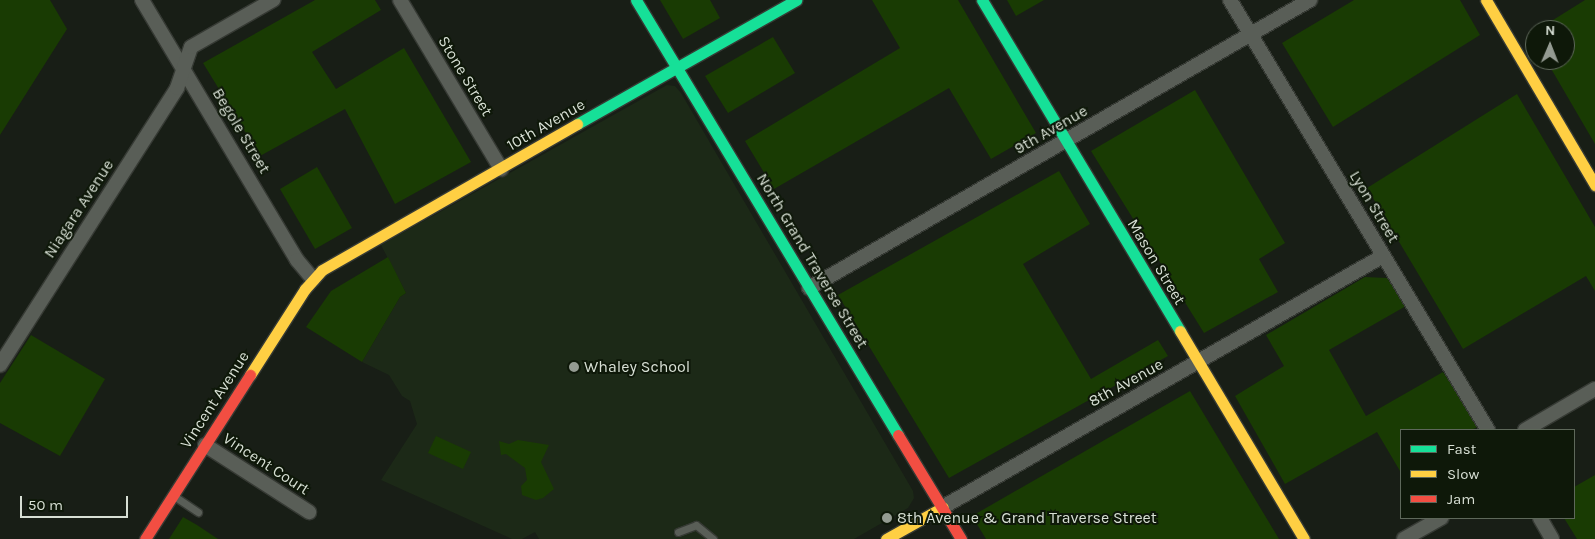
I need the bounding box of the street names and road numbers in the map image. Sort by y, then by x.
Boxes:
street label: Stone Street [434,32,496,120]
street label: Begole Street [208,85,274,177]
street label: 10th Avenue [504,95,588,155]
street label: 9th Avenue [1011,101,1091,159]
street label: Niagara Avenue [40,156,118,262]
street label: Lyon Street [1345,168,1403,246]
street label: North Grand Traverse Street [752,170,872,352]
street label: Mason Street [1123,216,1189,308]
street label: Vincent Avenue [176,348,254,452]
street label: 8th Avenue [1086,355,1166,411]
street label: Vincent Court [219,429,313,499]

